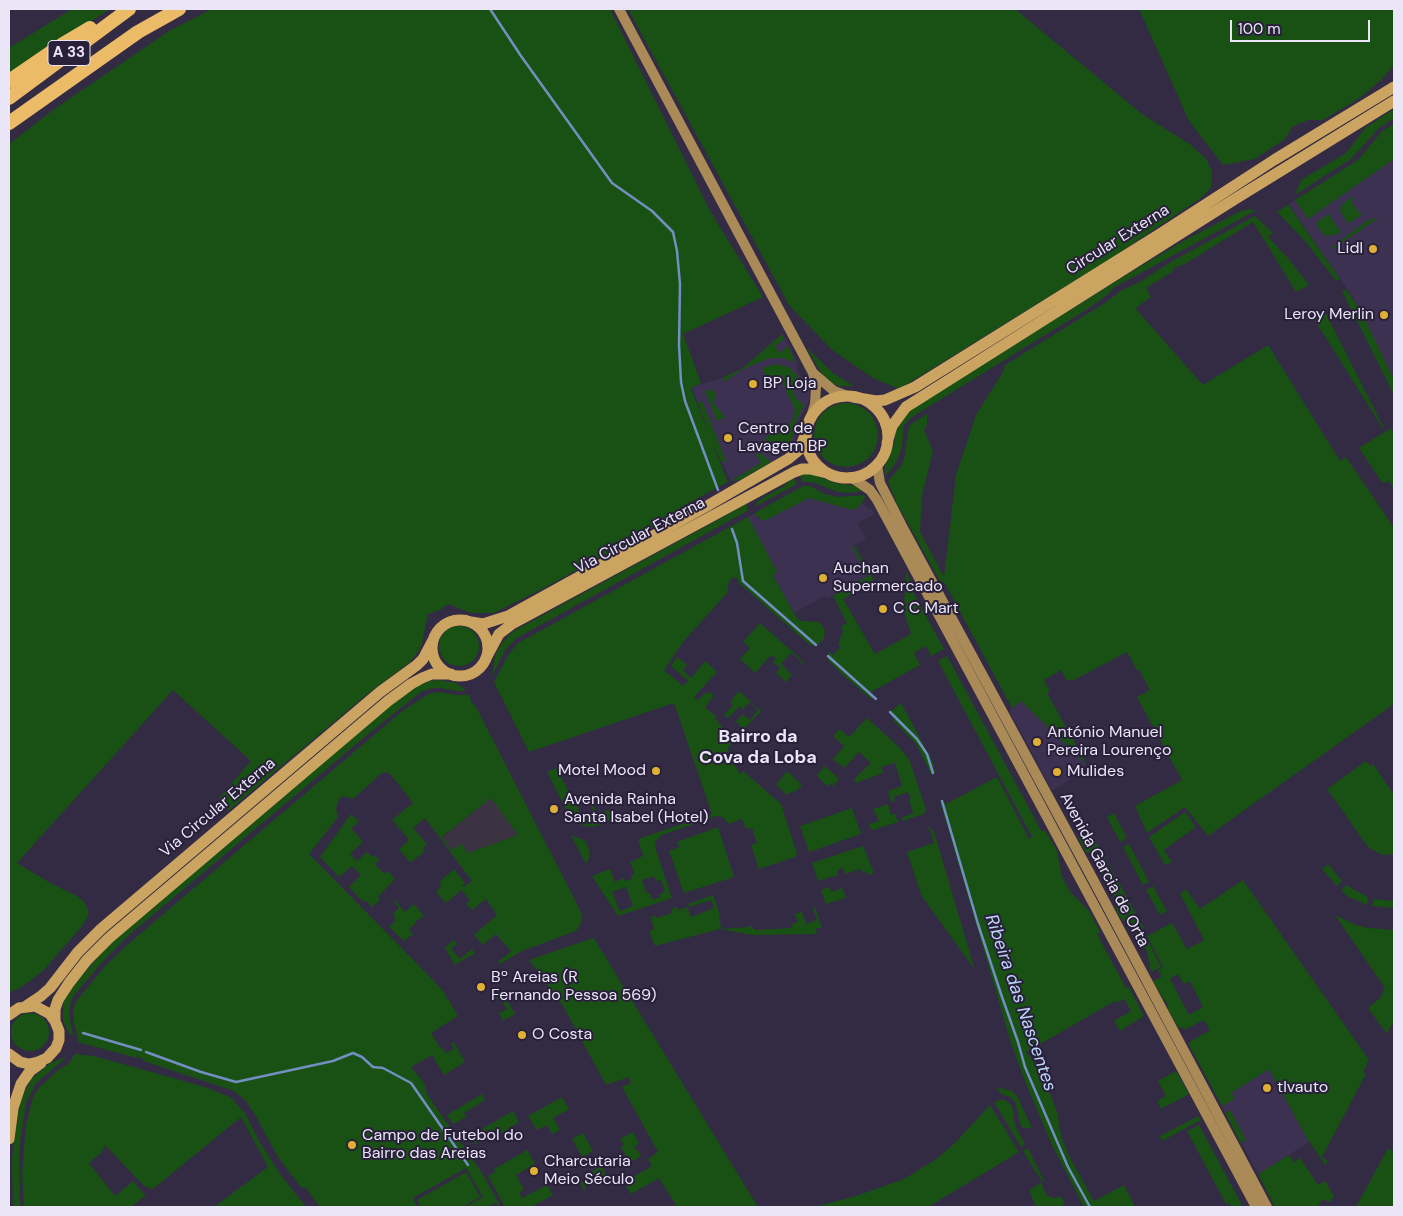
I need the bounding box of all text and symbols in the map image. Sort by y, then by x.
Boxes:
scale bar [1233,10,1373,42]
text: 100 m [1238,19,1281,39]
road number: A 33 [48,40,90,66]
street label: Circular Externa [1063,201,1173,279]
place label: Lidl [1337,239,1363,259]
marker: Lidl [1367,243,1379,255]
place label: Leroy Merlin [1284,305,1374,325]
marker: Leroy Merlin [1378,309,1390,321]
place label: BP Loja [763,374,816,394]
marker: BP Loja [747,378,759,390]
place label: Centro de Lavagem BP [738,419,827,457]
marker: Centro de Lavagem BP [722,432,734,444]
street label: Via Circular Externa [571,493,709,579]
place label: Auchan Supermercado [833,559,943,597]
marker: Auchan Supermercado [817,572,829,584]
place label: C C Mart [893,599,959,619]
marker: C C Mart [877,603,889,615]
place label: António Manuel Pereira Lourenço [1047,723,1172,761]
district label: Bairro da Cova da Loba [699,726,817,769]
marker: António Manuel Pereira Lourenço [1031,736,1043,748]
street label: Via Circular Externa [156,754,280,862]
place label: Motel Mood [558,761,646,781]
place label: Mulides [1067,762,1124,782]
marker: Motel Mood [650,765,662,777]
marker: Mulides [1051,766,1063,778]
place label: Avenida Rainha Santa Isabel (Hotel) [564,790,709,828]
street label: Avenida Garcia de Orta [1055,790,1153,950]
marker: Avenida Rainha Santa Isabel (Hotel) [548,803,560,815]
water label: Ribeira das Nascentes [980,912,1060,1094]
place label: Bº Areias (R Fernando Pessoa 569) [491,968,656,1006]
marker: Bº Areias (R Fernando Pessoa 569) [475,981,487,993]
place label: O Costa [532,1025,592,1045]
marker: O Costa [516,1029,528,1041]
place label: tlvauto [1277,1078,1328,1098]
marker: tlvauto [1261,1082,1273,1094]
place label: Campo de Futebol do Bairro das Areias [362,1126,523,1164]
marker: Campo de Futebol do Bairro das Areias [346,1139,358,1151]
place label: Charcutaria Meio Século [544,1152,634,1190]
marker: Charcutaria Meio Século [528,1165,540,1177]

